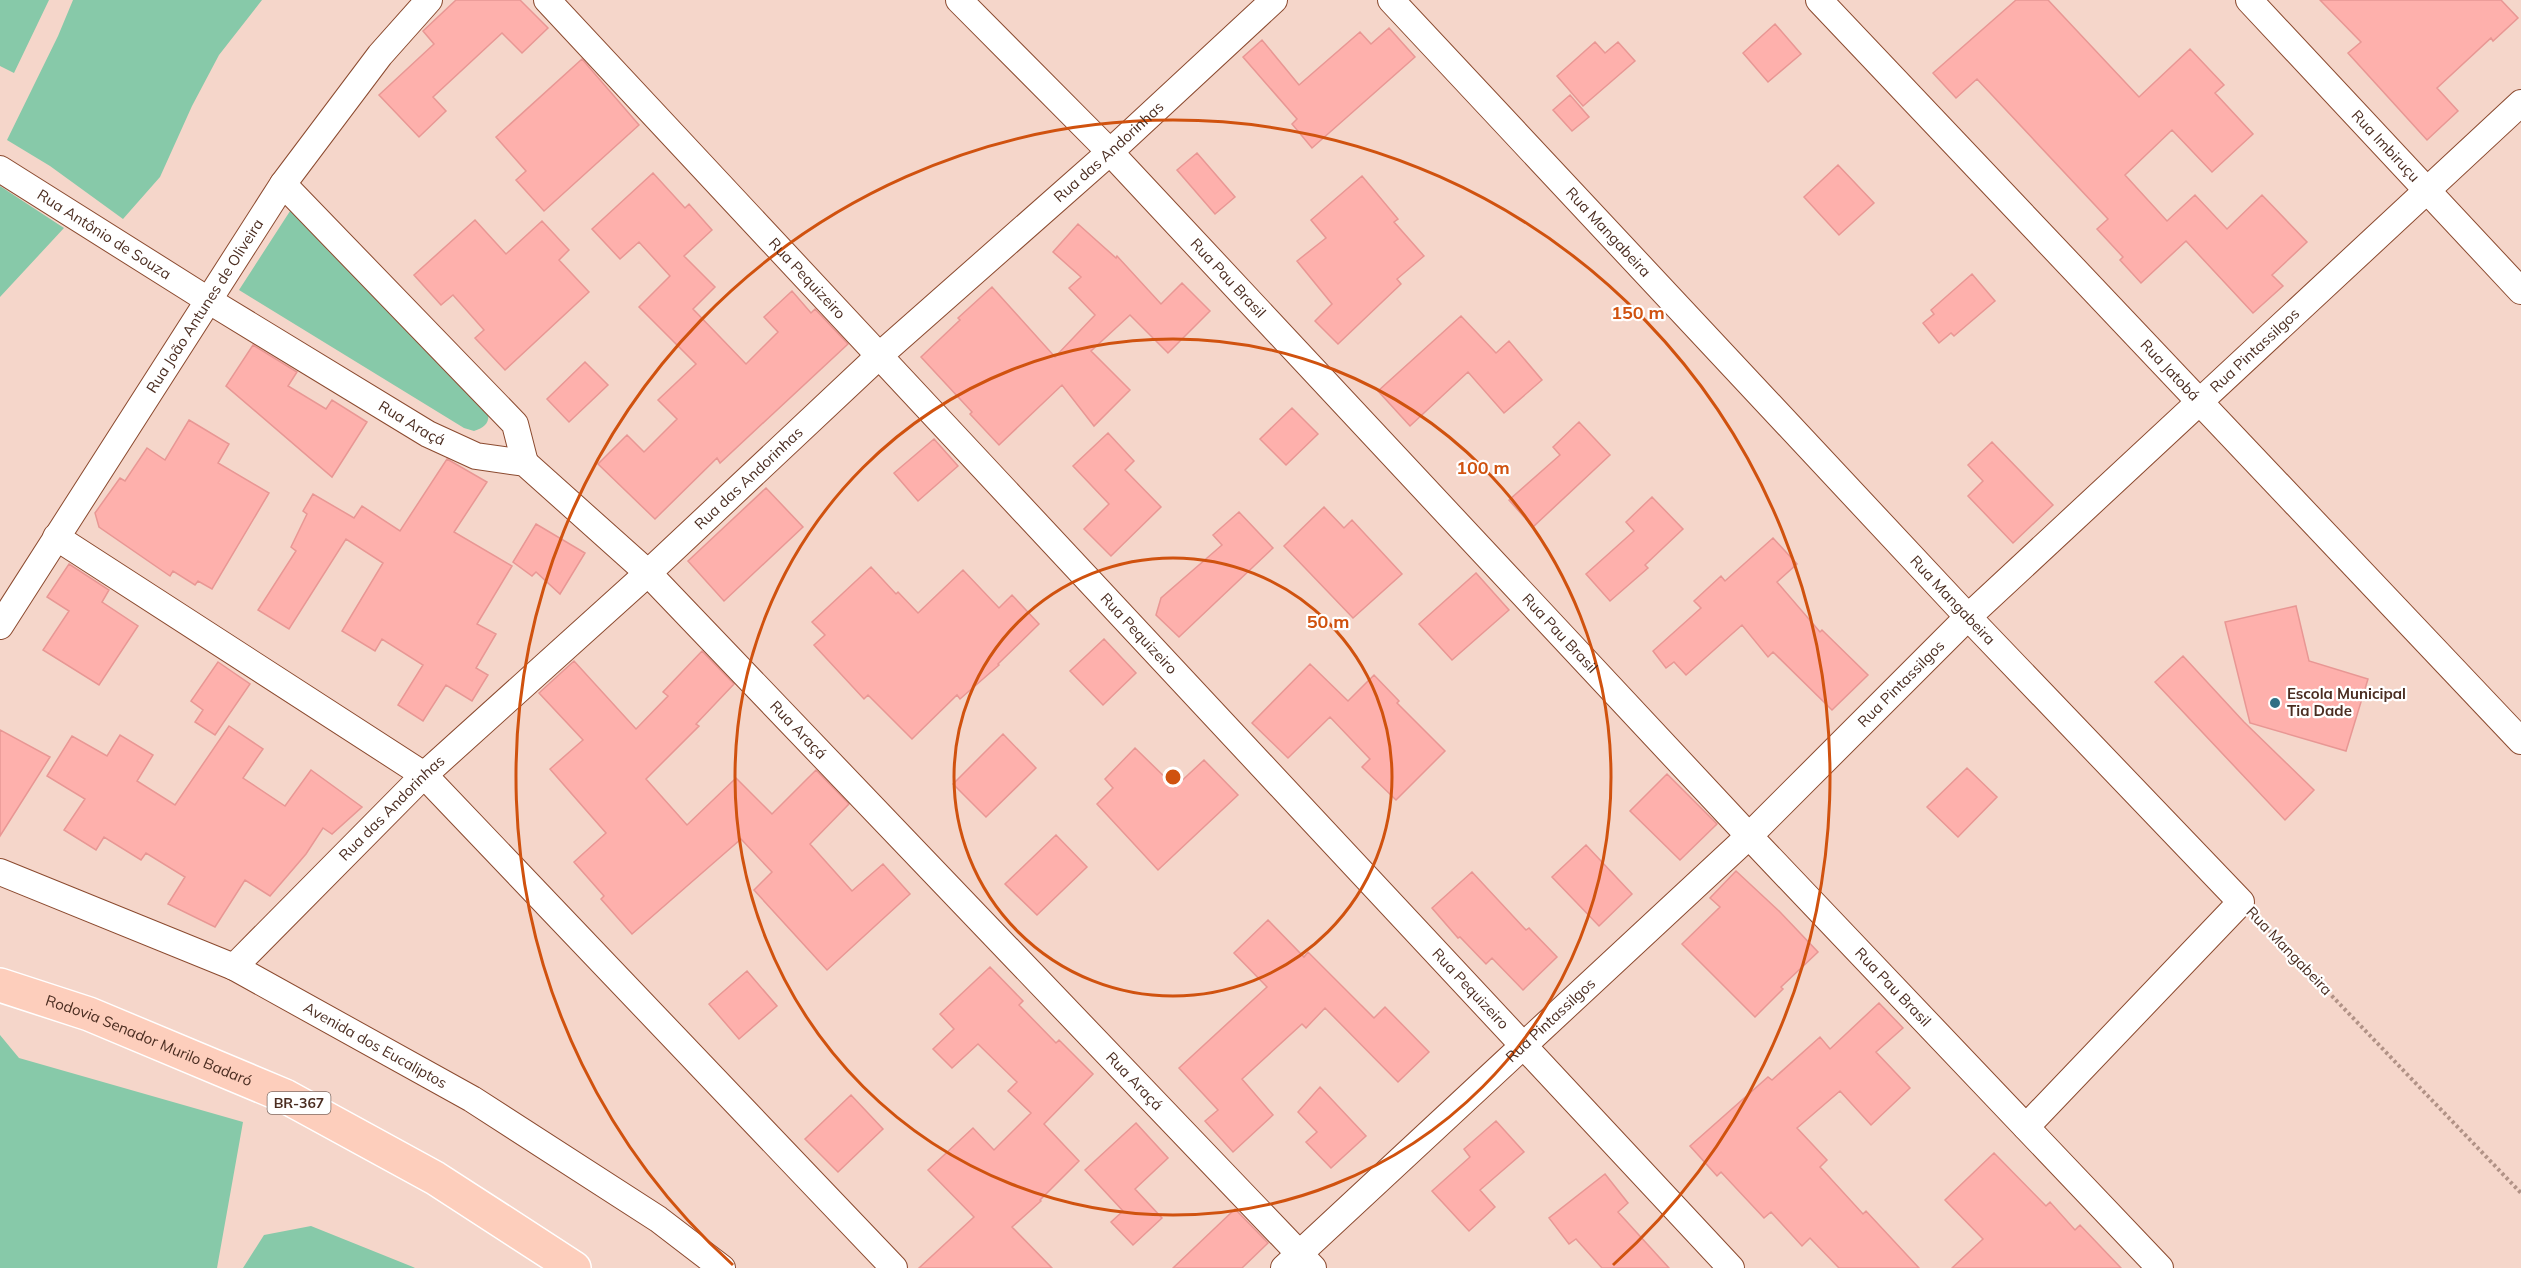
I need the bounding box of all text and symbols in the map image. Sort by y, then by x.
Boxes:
street label: Rua das Andorinhas [1050,97,1168,206]
street label: Rua Imbiruçu [2348,106,2424,186]
street label: Rua Mangabeira [1562,183,1655,281]
street label: Rua Antônio de Souza [34,185,175,283]
street label: Rua João Antunes de Oliveira [142,215,267,396]
street label: Rua Pequizeiro [765,234,850,323]
street label: Rua Pau Brasil [1186,234,1270,322]
text: 150 m [1611,301,1665,324]
street label: Rua Pintassilgos [2206,304,2303,396]
street label: Rua Jatobá [2136,335,2204,405]
street label: Rua Araçá [375,396,448,449]
street label: Rua das Andorinhas [690,422,807,533]
text: 100 m [1456,456,1510,479]
street label: Rua Mangabeira [1906,551,2000,649]
street label: Rua Pequizeiro [1097,589,1182,678]
street label: Rua Pau Brasil [1518,589,1602,677]
text: 50 m [1307,610,1349,633]
street label: Rua Pintassilgos [1853,636,1948,731]
place label: Escola Municipal Tia Dade [2287,684,2406,720]
street label: Rua Araçá [766,696,831,763]
marker: Escola Municipal Tia Dade [2268,696,2282,710]
street label: Rua das Andorinhas [335,751,448,865]
centre of rings [1163,767,1183,787]
street label: Rua Mangabeira [2242,902,2336,999]
street label: Rua Pau Brasil [1851,943,1935,1030]
street label: Rua Pequizeiro [1428,944,1513,1033]
street label: Rua Pintassilgos [1502,974,1599,1066]
street label: Rodovia Senador Murilo Badaró [43,991,255,1090]
street label: Avenida dos Eucaliptos [300,997,451,1092]
street label: Rua Araçá [1102,1048,1167,1114]
road number: BR-367 [268,1092,330,1114]

